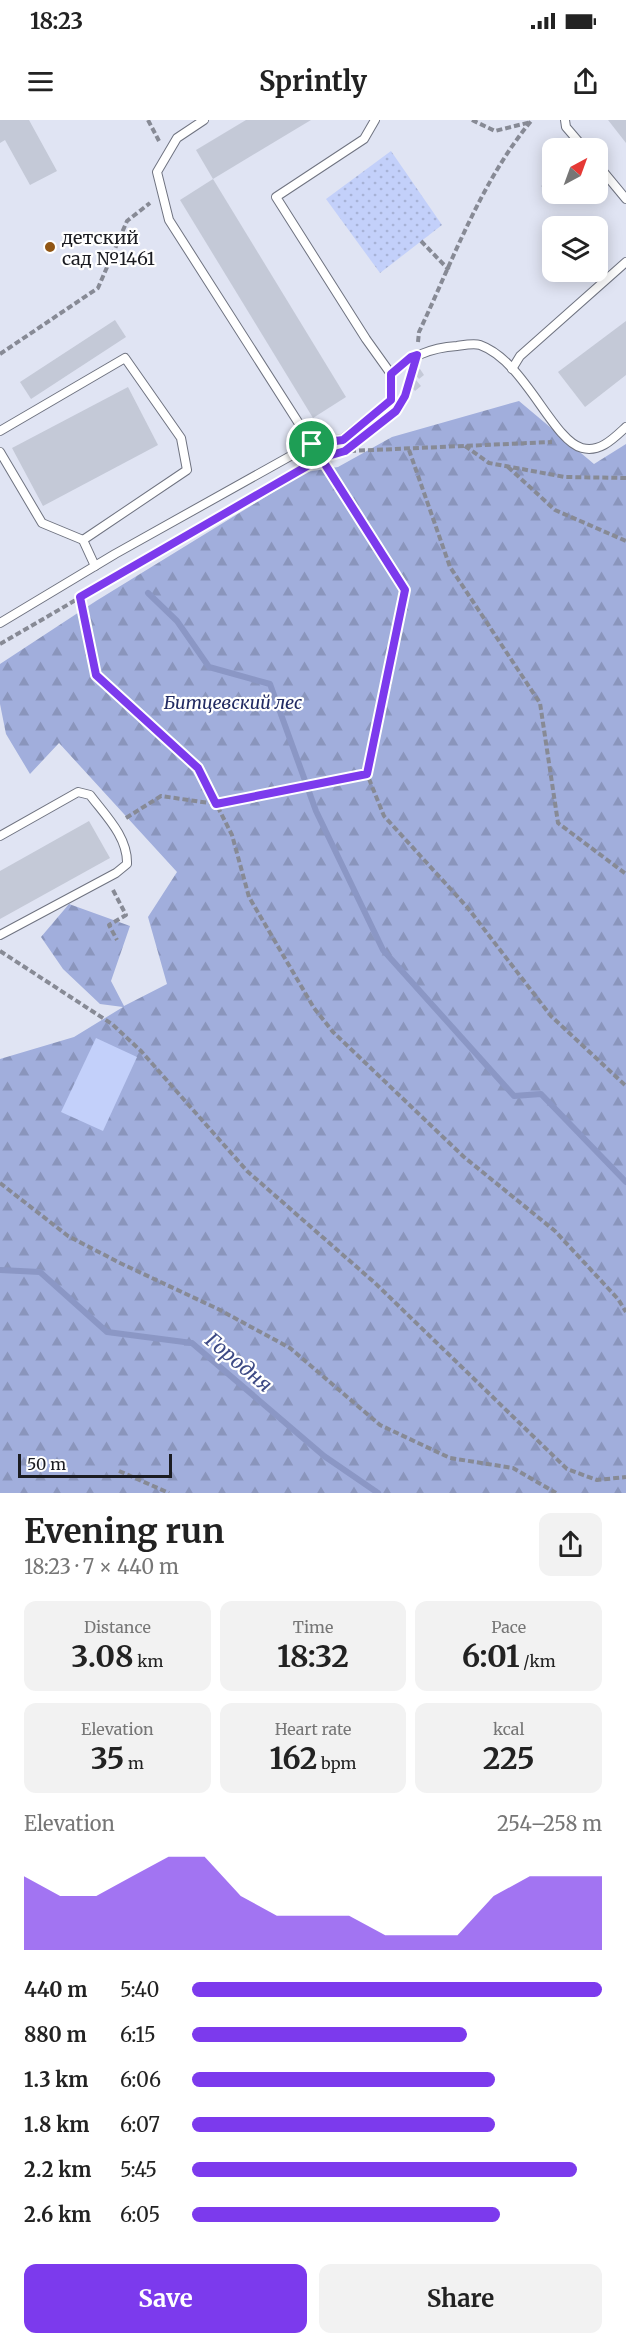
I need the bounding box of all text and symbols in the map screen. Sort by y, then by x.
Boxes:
text: 18:23 [30,7,83,35]
text: Sprintly [259,64,367,98]
icon: menu [24,65,57,98]
icon: share [569,65,602,98]
north arrow [542,138,608,204]
map controls [542,138,608,282]
button: layers [542,216,608,282]
place label: детский сад №1461 [61,226,155,270]
marker: детский сад №1461 [43,240,57,254]
pin [286,418,337,469]
icon: arrive [295,427,328,460]
park label: Битцевский лес [164,691,302,714]
water label: Городня [201,1327,277,1397]
scale bar [18,1451,172,1478]
text: 50 m [27,1454,66,1474]
text: Evening run [24,1511,224,1552]
button: share [539,1513,602,1576]
text: 18:23 · 7 × 440 m [24,1554,179,1579]
text: Distance [84,1617,151,1637]
text: Time [293,1617,333,1637]
text: Pace [491,1617,526,1637]
text: 3.08 [71,1637,134,1675]
text: 18:32 [277,1637,349,1675]
text: 6:01 [462,1637,520,1675]
text: km [134,1651,163,1671]
text: /km [520,1651,556,1671]
text: Elevation [81,1719,154,1739]
text: Heart rate [275,1719,351,1739]
text: kcal [493,1719,524,1739]
text: 35 [91,1739,124,1777]
text: 162 [270,1739,317,1777]
text: 225 [483,1739,535,1777]
text: m [124,1753,144,1773]
text: bpm [317,1753,356,1773]
text: Elevation [24,1811,115,1836]
text: 254–258 m [497,1811,602,1836]
text: 440 m [24,1977,87,2002]
text: 5:40 [120,1977,160,2002]
text: 880 m [24,2022,87,2047]
text: 6:15 [120,2022,156,2047]
text: 1.3 km [24,2067,88,2092]
text: 6:06 [120,2067,161,2092]
text: 1.8 km [24,2112,89,2137]
text: 6:07 [120,2112,160,2137]
text: 2.2 km [24,2157,91,2182]
text: 5:45 [120,2157,157,2182]
text: 2.6 km [24,2202,91,2227]
text: 6:05 [120,2202,160,2227]
button: Save [24,2264,307,2333]
button: Share [319,2264,602,2333]

